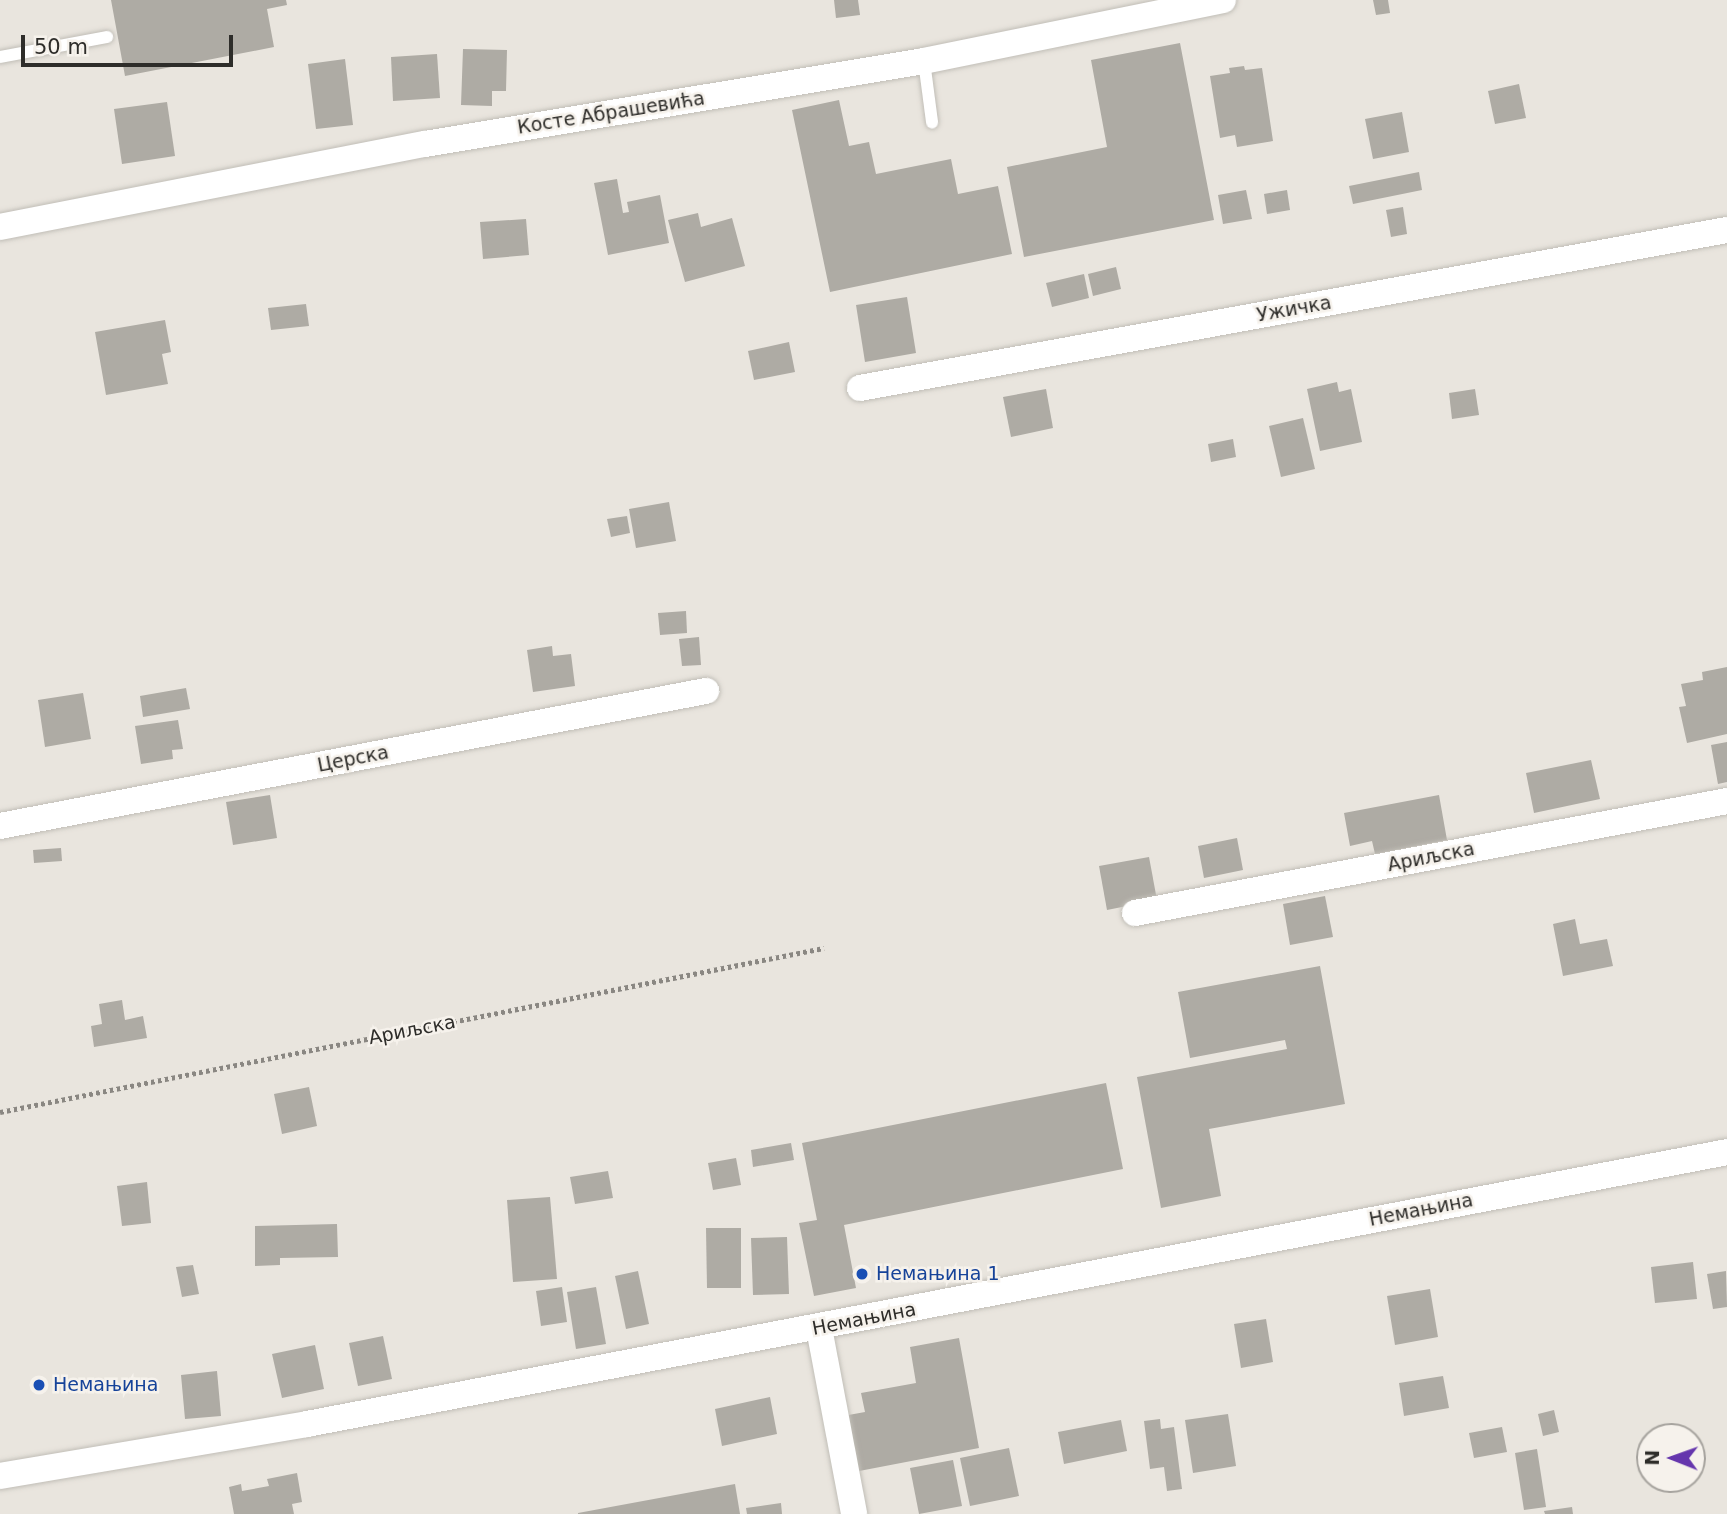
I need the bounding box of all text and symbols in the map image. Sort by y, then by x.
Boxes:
scale bar [24,21,236,65]
text: 50 m [34,35,88,59]
street label: Косте Абрашевића [516,87,706,139]
street label: Ужичка [1255,291,1333,327]
street label: Церска [315,741,391,777]
street label: Ариљска [1386,837,1476,877]
street label: Ариљска [367,1010,457,1050]
street label: Немањина [1367,1189,1475,1231]
place label: Немањина 1 [876,1263,1000,1285]
marker: Немањина 1 [854,1266,870,1282]
street label: Немањина [810,1298,918,1340]
place label: Немањина [53,1374,158,1396]
marker: Немањина [31,1377,47,1393]
north arrow [1636,1423,1706,1493]
text: N [1641,1450,1663,1466]

